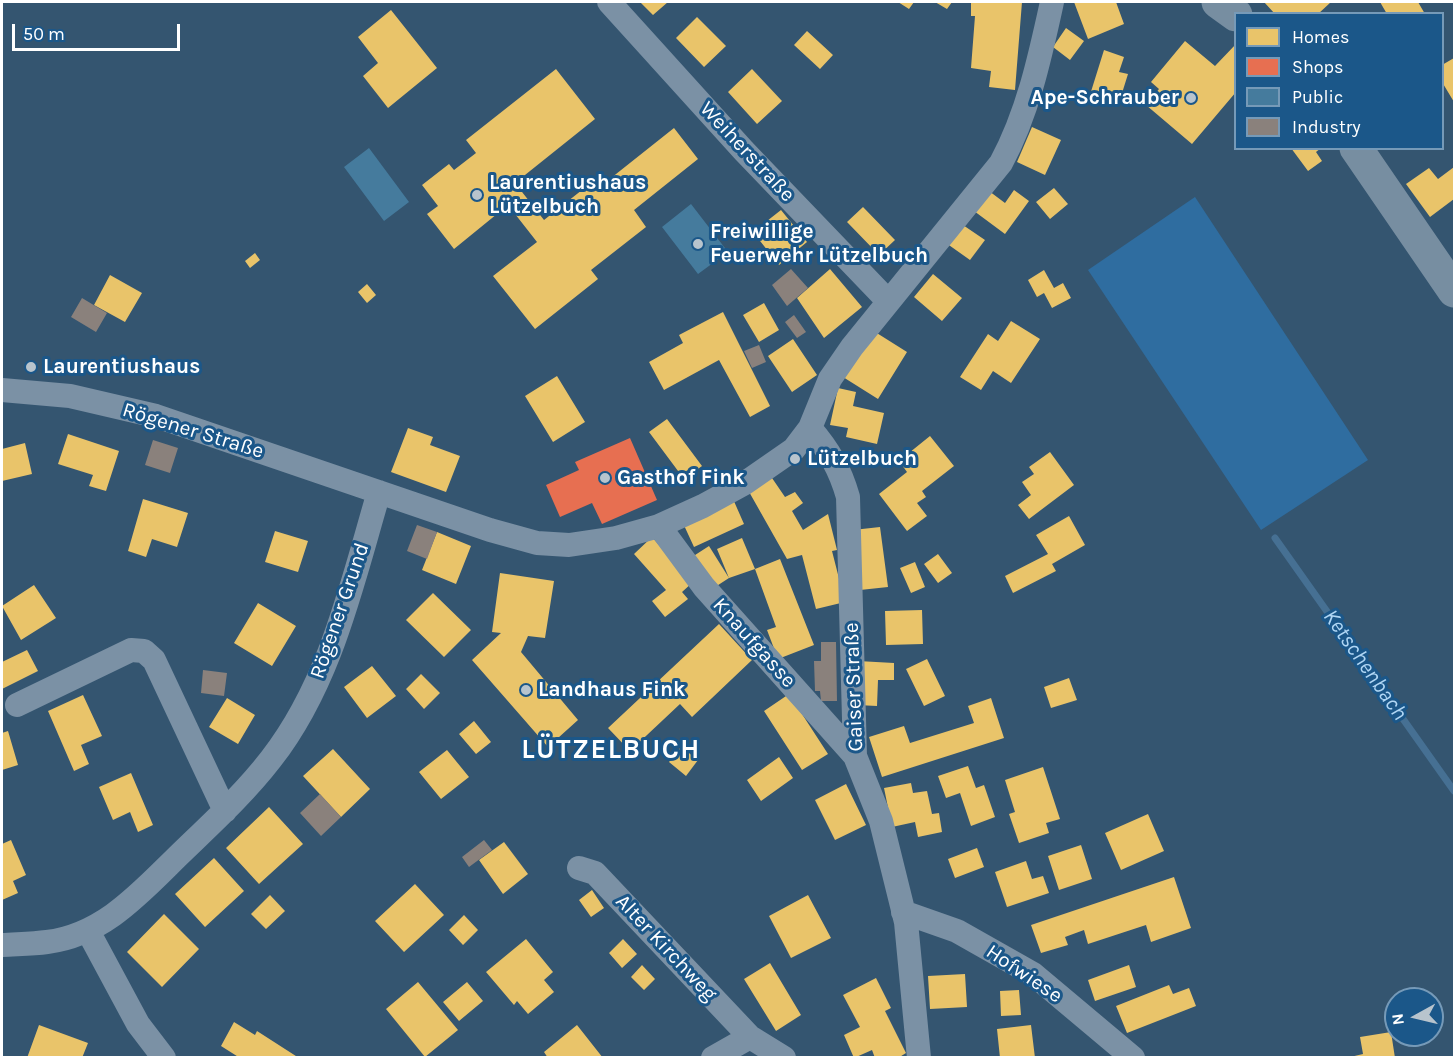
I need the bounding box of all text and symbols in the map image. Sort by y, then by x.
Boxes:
scale bar [15,12,183,50]
legend [1234,12,1444,150]
text: 50 m [23,23,65,45]
text: Homes [1292,26,1349,48]
text: Shops [1292,56,1344,78]
place label: Ape-Schrauber [1031,85,1179,111]
text: Public [1292,86,1343,108]
marker: Ape-Schrauber [1184,91,1198,105]
street label: Weiherstraße [694,97,800,207]
text: Industry [1292,116,1361,138]
place label: Laurentiushaus Lützelbuch [489,170,646,220]
marker: Laurentiushaus Lützelbuch [470,188,484,202]
place label: Freiwillige Feuerwehr Lützelbuch [710,219,928,269]
marker: Freiwillige Feuerwehr Lützelbuch [691,237,705,251]
place label: Laurentiushaus [43,354,200,380]
marker: Laurentiushaus [24,360,38,374]
street label: Rögener Straße [119,398,267,464]
place label: Lützelbuch [807,446,917,472]
marker: Lützelbuch [788,452,802,466]
place label: Gasthof Fink [617,465,745,491]
marker: Gasthof Fink [598,471,612,485]
street label: Rögener Grund [305,540,375,682]
street label: Knaufgasse [707,593,801,693]
water label: Ketschenbach [1317,605,1413,725]
street label: Gaiser Straße [839,622,869,752]
place label: Landhaus Fink [538,677,685,703]
marker: Landhaus Fink [519,683,533,697]
district label: LÜTZELBUCH [521,734,701,766]
street label: Alter Kirchweg [610,889,722,1007]
street label: Hofwiese [981,939,1067,1009]
north arrow [1384,987,1444,1047]
text: N [1387,1012,1408,1026]

